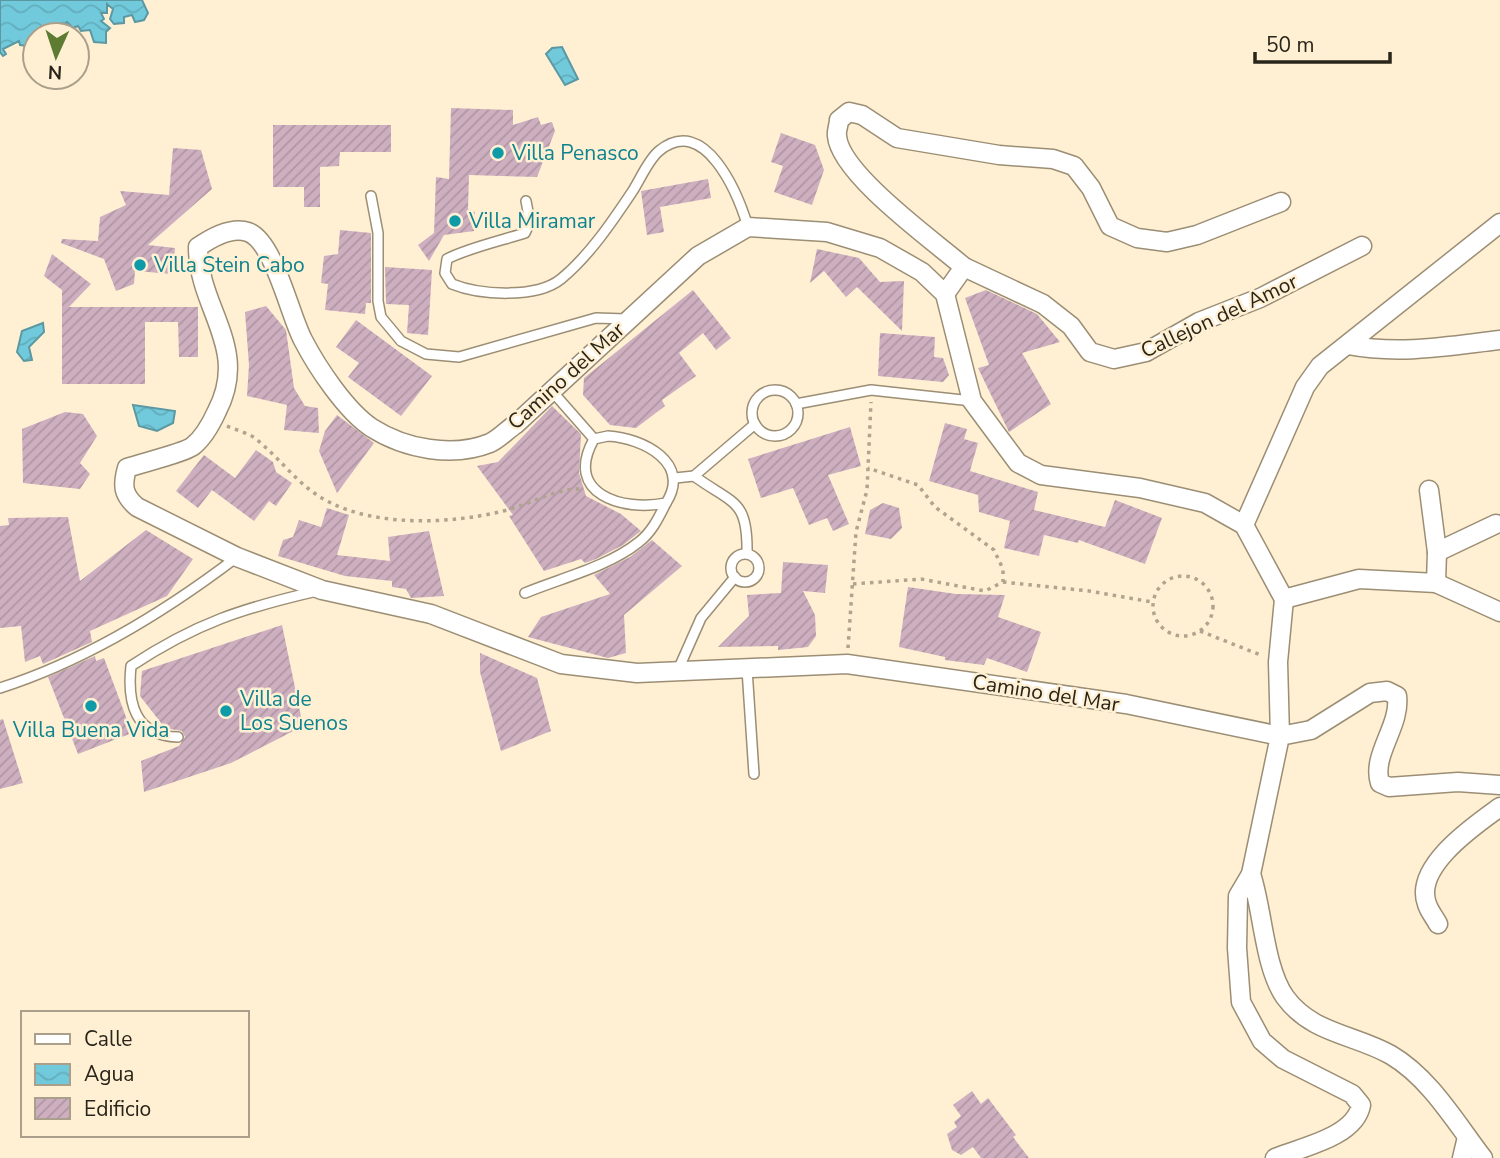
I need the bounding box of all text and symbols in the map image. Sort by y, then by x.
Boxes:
north arrow [21,21,91,91]
scale bar [1255,21,1390,65]
text: 50 m [1266,31,1315,59]
text: N [47,59,63,85]
place label: Villa Penasco [511,139,639,167]
marker: Villa Penasco [490,145,506,161]
place label: Villa Miramar [468,207,596,235]
marker: Villa Miramar [447,213,463,229]
place label: Villa Stein Cabo [153,251,305,279]
marker: Villa Stein Cabo [132,257,148,273]
street label: Callejon del Amor [1136,267,1302,365]
street label: Camino del Mar [501,316,631,436]
street label: Camino del Mar [971,668,1122,719]
place label: Villa de Los Suenos [239,685,348,737]
marker: Villa Buena Vida [83,698,99,714]
marker: Villa de Los Suenos [218,703,234,719]
place label: Villa Buena Vida [12,716,169,744]
legend [21,1011,248,1137]
text: Calle [84,1025,132,1053]
text: Agua [84,1060,134,1088]
text: Edificio [84,1095,151,1123]

